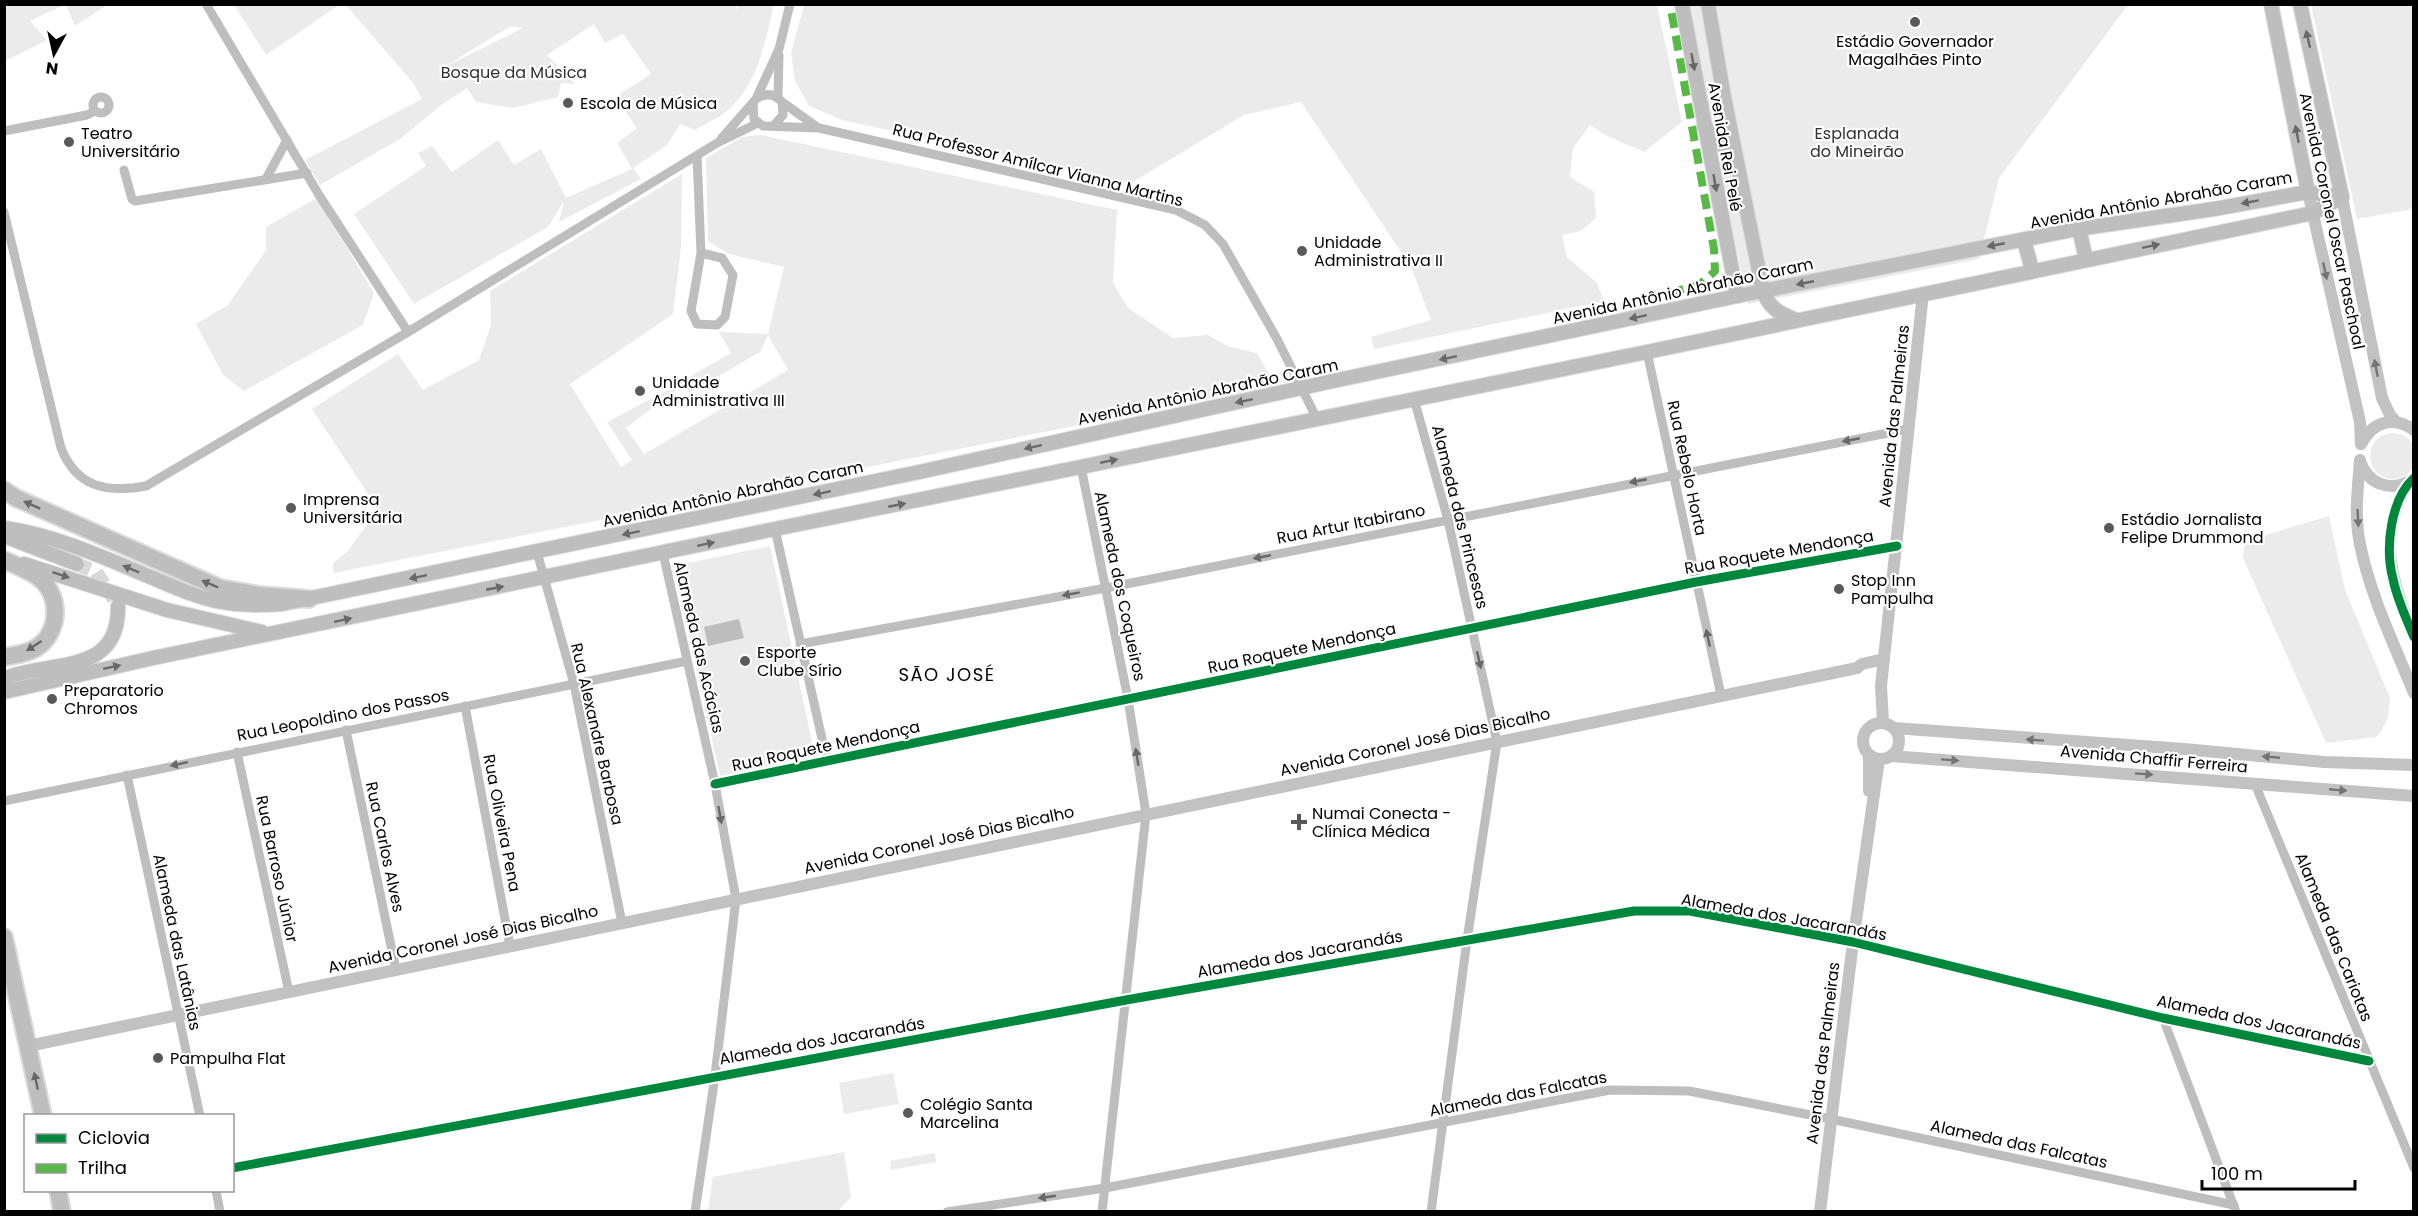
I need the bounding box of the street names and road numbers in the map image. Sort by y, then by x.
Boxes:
street label: Avenida Rei Pelé [1702,81,1748,213]
street label: Avenida Coronel Oscar Paschoal [2294,90,2370,352]
street label: Rua Professor Amílcar Vianna Martins [890,118,1186,212]
street label: Avenida Antônio Abrahão Caram [2028,166,2294,234]
street label: Avenida Antônio Abrahão Caram [1551,252,1815,330]
street label: Avenida das Palmeiras [1873,324,1915,508]
street label: Avenida Antônio Abrahão Caram [1076,353,1340,431]
street label: Rua Rebelo Horta [1661,398,1713,538]
street label: Alameda das Princesas [1426,423,1494,611]
street label: Avenida Antônio Abrahão Caram [601,455,865,533]
street label: Alameda dos Coqueiros [1089,489,1151,683]
street label: Rua Artur Itabirano [1275,498,1427,550]
street label: Rua Roquete Mendonça [1683,524,1875,580]
street label: Alameda das Acácias [668,559,730,735]
street label: Rua Roquete Mendonça [1206,617,1398,679]
street label: Rua Alexandre Barbosa [565,641,629,827]
street label: Rua Leopoldino dos Passos [235,683,451,747]
street label: Avenida Coronel José Dias Bicalho [1278,702,1552,782]
street label: Rua Roquete Mendonça [730,715,922,777]
street label: Avenida Chaffir Ferreira [2059,739,2249,779]
street label: Rua Oliveira Pena [477,752,527,894]
street label: Rua Carlos Alves [360,780,410,914]
street label: Rua Barroso Júnior [250,793,304,945]
street label: Avenida Coronel José Dias Bicalho [802,800,1076,880]
street label: Alameda das Cariotas [2290,849,2378,1025]
street label: Alameda das Latânias [147,852,207,1032]
street label: Alameda dos Jacarandás [1679,888,1889,946]
street label: Avenida Coronel José Dias Bicalho [326,899,600,979]
street label: Alameda dos Jacarandás [1195,925,1405,983]
street label: Avenida das Palmeiras [1800,961,1846,1145]
street label: Alameda dos Jacarandás [2155,989,2363,1055]
street label: Alameda dos Jacarandás [717,1012,927,1070]
street label: Alameda das Falcatas [1427,1065,1609,1123]
street label: Alameda das Falcatas [1928,1114,2110,1174]

